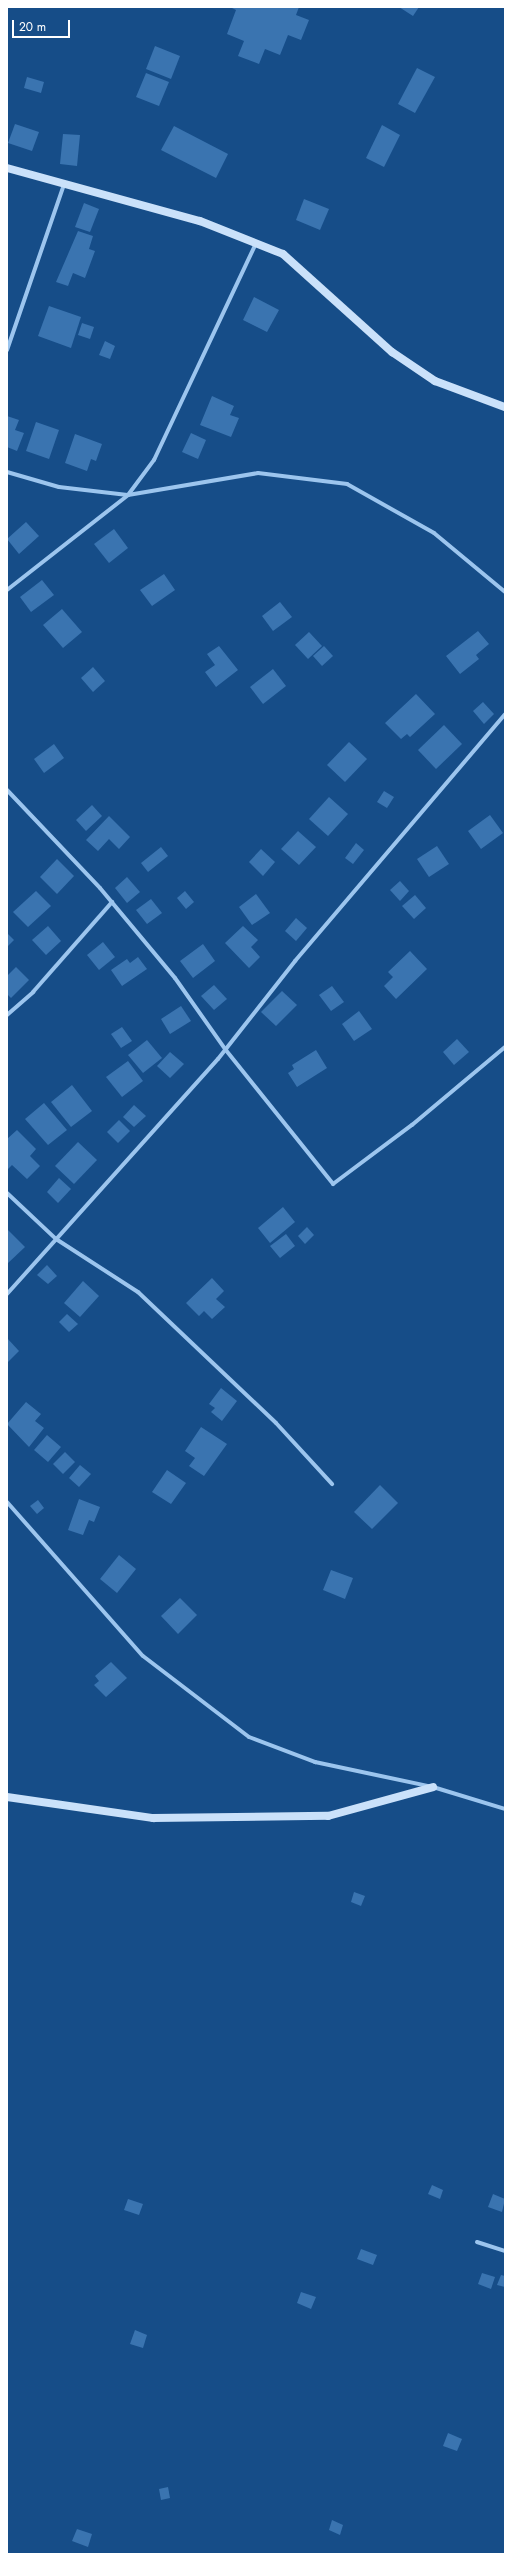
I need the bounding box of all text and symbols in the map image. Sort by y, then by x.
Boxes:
scale bar [14,12,72,38]
text: 20 m [19,18,46,36]

